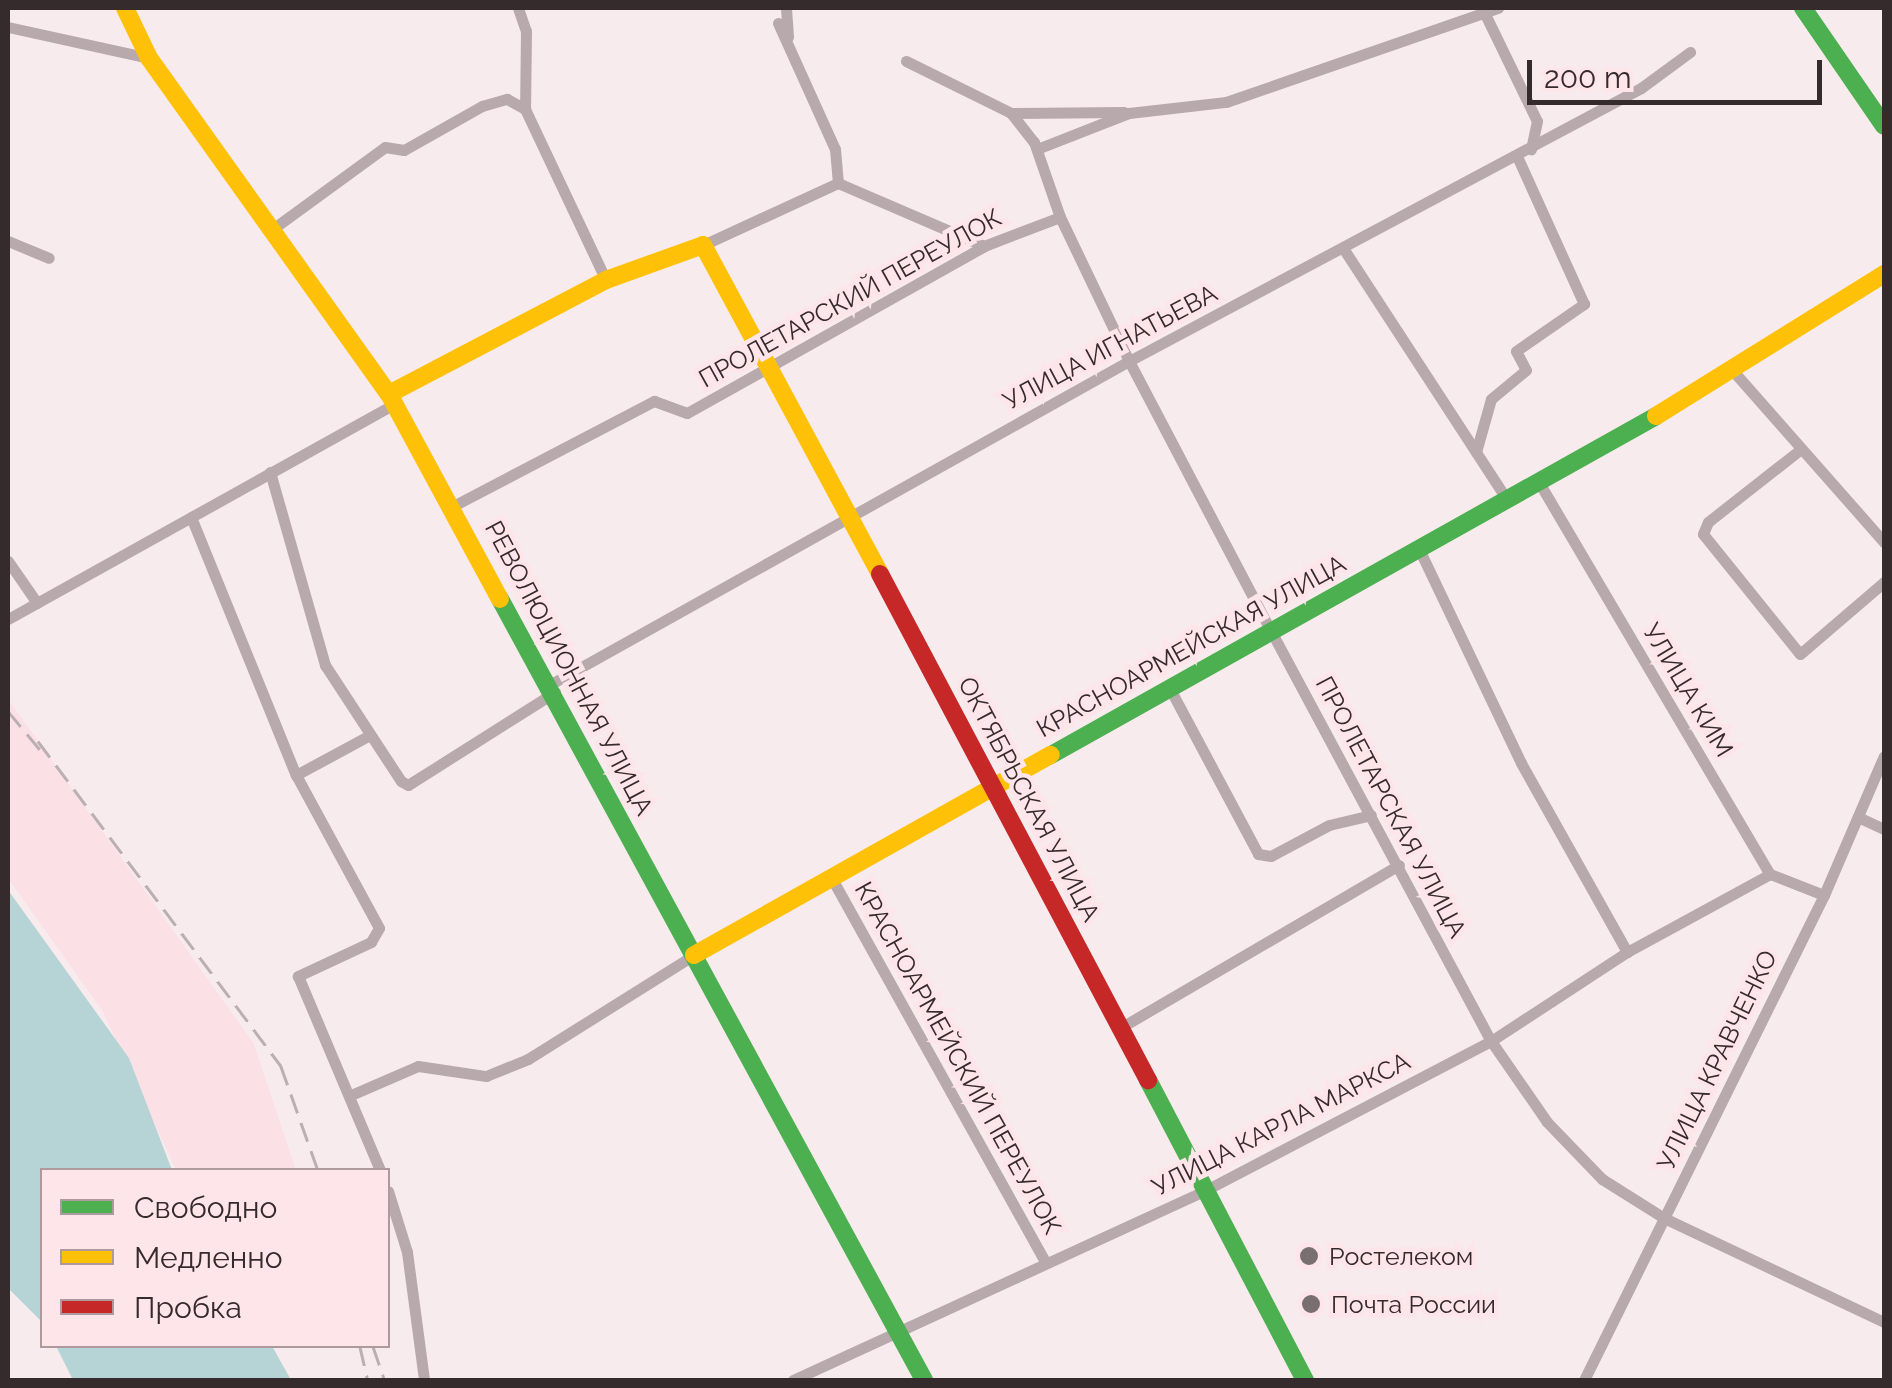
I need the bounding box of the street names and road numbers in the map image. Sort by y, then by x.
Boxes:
street label: ПРОЛЕТАРСКИЙ ПЕРЕУЛОК [694,202,1006,394]
street label: УЛИЦА ИГНАТЬЕВА [998,278,1222,416]
street label: РЕВОЛЮЦИОННАЯ УЛИЦА [479,516,659,820]
street label: КРАСНОАРМЕЙСКАЯ УЛИЦА [1031,548,1351,744]
street label: УЛИЦА КИМ [1636,618,1740,762]
street label: ПРОЛЕТАРСКАЯ УЛИЦА [1309,671,1473,943]
street label: ОКТЯБРЬСКАЯ УЛИЦА [952,672,1106,926]
street label: КРАСНОАРМЕЙСКИЙ ПЕРЕУЛОК [848,877,1068,1239]
street label: УЛИЦА КРАВЧЕНКО [1651,945,1783,1175]
street label: УЛИЦА КАРЛА МАРКСА [1146,1045,1416,1203]

